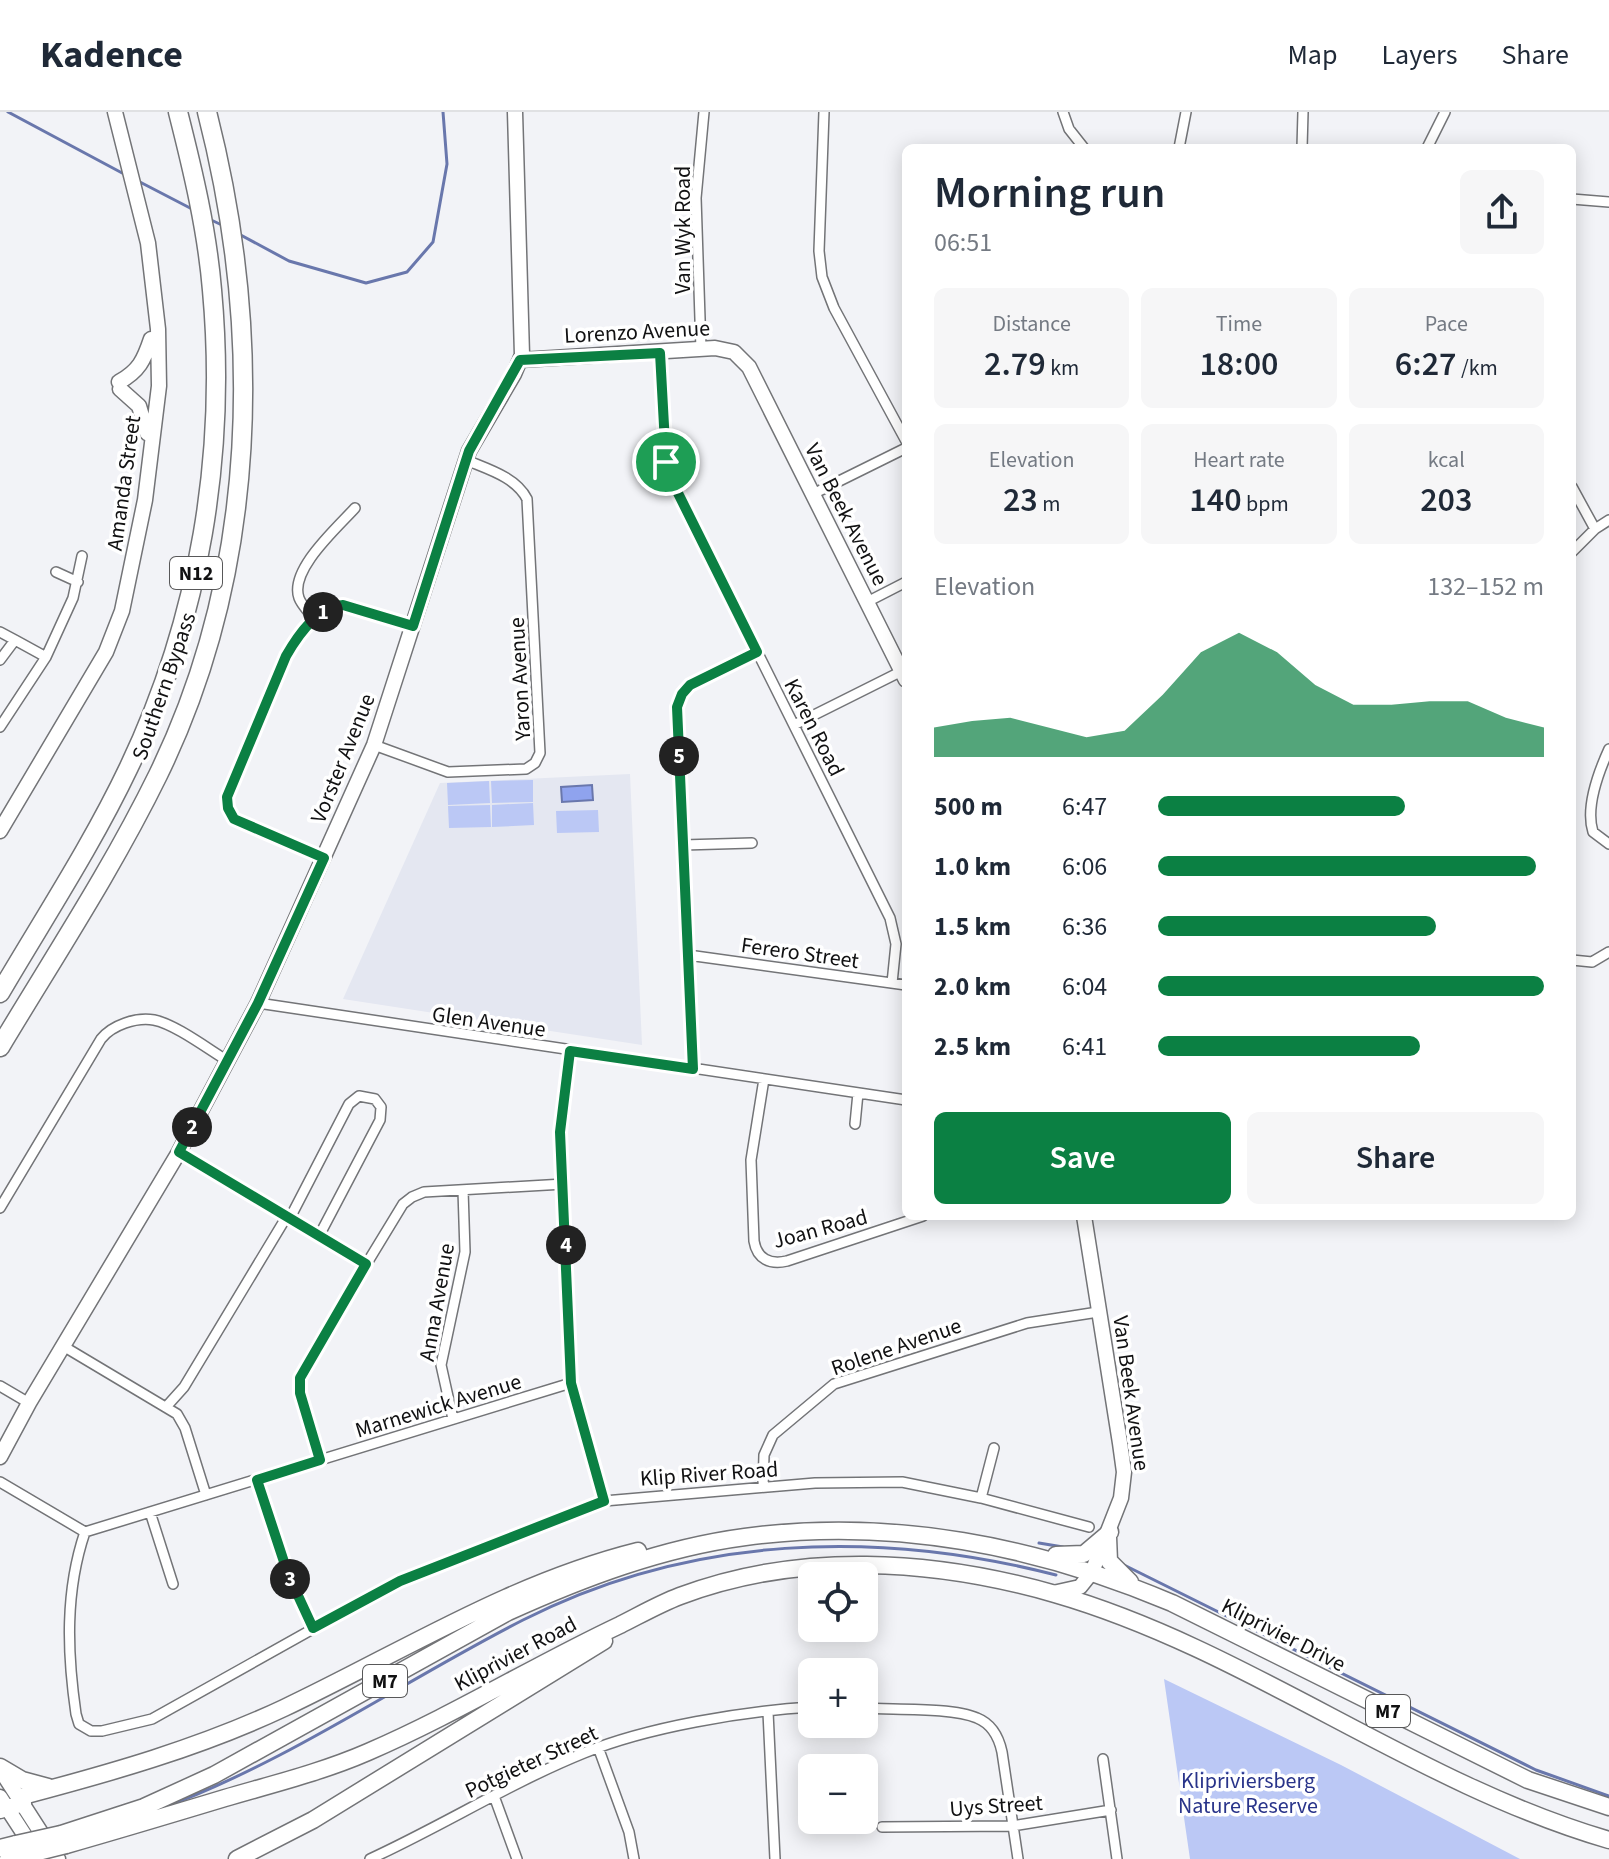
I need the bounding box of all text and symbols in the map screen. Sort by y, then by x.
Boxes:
text: Kadence [40,28,183,82]
text: Map [1287,35,1337,75]
text: Layers [1381,35,1457,75]
text: Share [1501,35,1569,75]
text: Morning run [934,162,1165,225]
street label: Van Wyk Road [667,166,699,294]
button: share [1460,170,1544,254]
text: 06:51 [934,224,992,261]
text: Distance [993,308,1071,340]
text: Time [1216,308,1262,340]
text: Pace [1425,308,1468,340]
street label: Lorenzo Avenue [563,312,711,352]
text: 2.79 [984,340,1046,389]
text: 18:00 [1199,340,1279,389]
text: 6:27 [1395,340,1457,389]
text: km [1046,352,1079,384]
text: /km [1457,352,1498,384]
street label: Amanda Street [99,413,149,553]
pin [632,428,700,496]
street label: Van Beek Avenue [796,438,896,591]
icon: arrive [644,440,688,484]
text: Elevation [989,444,1075,476]
text: Heart rate [1193,444,1285,476]
text: kcal [1428,444,1465,476]
text: 23 [1003,476,1038,525]
text: 140 [1189,476,1242,525]
text: 203 [1420,476,1472,525]
text: m [1038,488,1060,520]
text: bpm [1242,488,1289,520]
road number: N12 [170,557,222,589]
text: Elevation [934,568,1035,605]
text: 132–152 m [1427,568,1544,605]
pin: 1 [303,592,343,632]
text: 1 [317,596,329,628]
street label: Southern Bypass [124,608,204,765]
street label: Yaron Avenue [501,616,539,743]
street label: Karen Road [776,673,852,782]
street label: Vorster Avenue [302,689,383,828]
pin: 5 [659,736,699,776]
text: 5 [673,740,685,772]
text: 500 m [934,788,1003,825]
text: 6:47 [1062,788,1107,825]
text: 1.0 km [934,848,1011,885]
text: 6:06 [1062,848,1107,885]
text: 1.5 km [934,908,1011,945]
text: 6:36 [1062,908,1107,945]
street label: Ferero Street [739,929,861,977]
text: 2.0 km [934,968,1011,1005]
text: 6:04 [1062,968,1107,1005]
street label: Glen Avenue [430,998,548,1046]
text: 2.5 km [934,1028,1011,1065]
text: 6:41 [1062,1028,1107,1065]
pin: 2 [172,1107,212,1147]
text: 2 [186,1111,198,1143]
button: Save [934,1112,1231,1204]
button: Share [1247,1112,1544,1204]
street label: Joan Road [769,1201,871,1257]
pin: 4 [546,1225,586,1265]
text: 4 [560,1229,572,1261]
street label: Anna Avenue [411,1241,463,1364]
street label: Rolene Avenue [827,1310,966,1384]
street label: Van Beek Avenue [1104,1314,1158,1473]
street label: Marnewick Avenue [351,1365,525,1446]
street label: Klip River Road [639,1453,779,1495]
pin: 3 [270,1559,310,1599]
map controls [798,1562,878,1834]
button: locate [798,1562,878,1642]
text: 3 [284,1563,296,1595]
street label: Kliprivier Drive [1216,1590,1351,1680]
street label: Kliprivier Road [448,1608,583,1700]
button: + [798,1658,878,1738]
road number: M7 [363,1665,407,1697]
road number: M7 [1366,1695,1410,1727]
street label: Potgieter Street [460,1717,604,1807]
button: − [798,1754,878,1834]
park label: Klipriviersberg Nature Reserve [1178,1765,1318,1822]
street label: Uys Street [948,1787,1044,1825]

